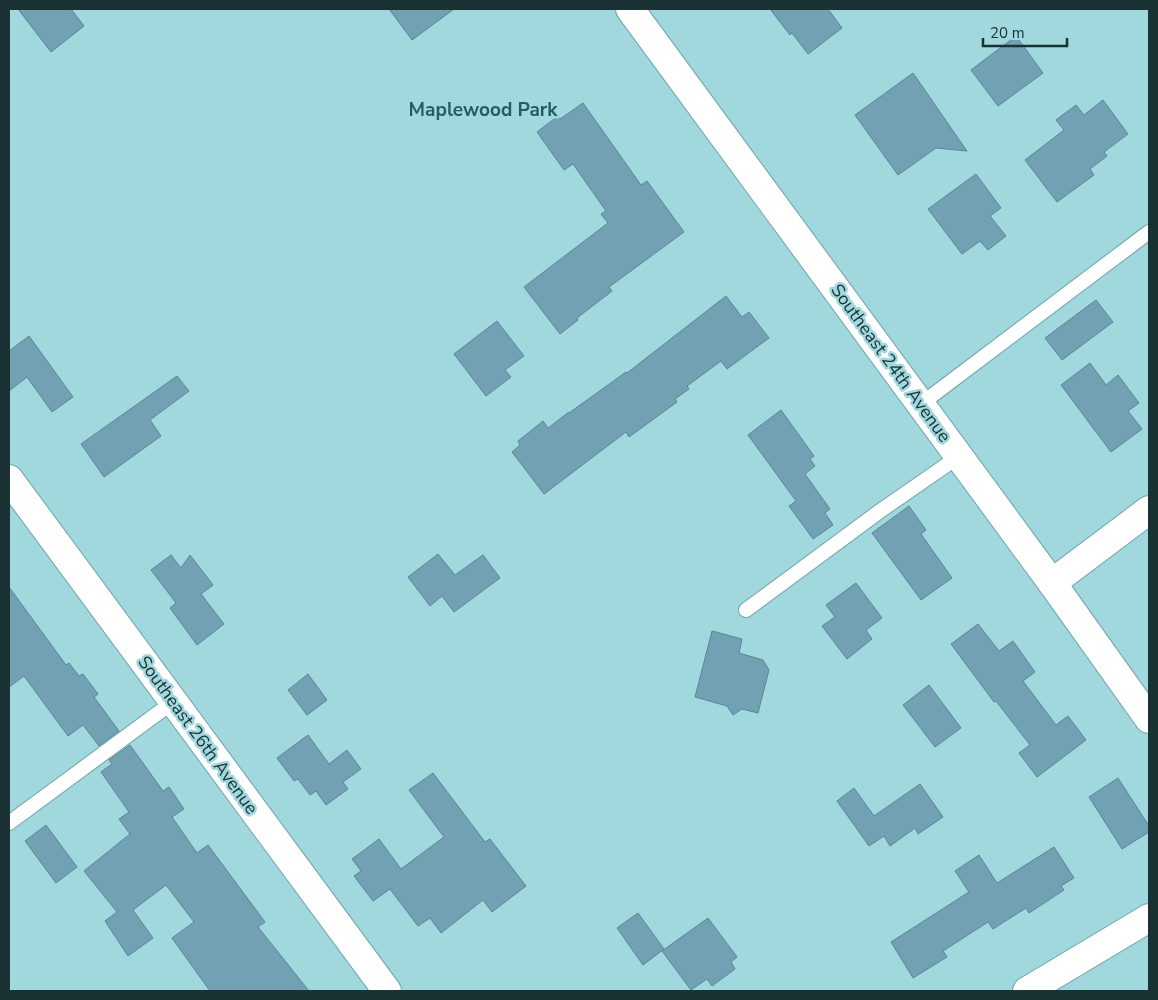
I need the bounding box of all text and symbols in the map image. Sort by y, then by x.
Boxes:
scale bar [983,15,1067,47]
text: 20 m [990,23,1025,43]
district label: Maplewood Park [409,97,558,123]
street label: Southeast 24th Avenue [825,279,957,447]
street label: Southeast 26th Avenue [132,651,264,819]

